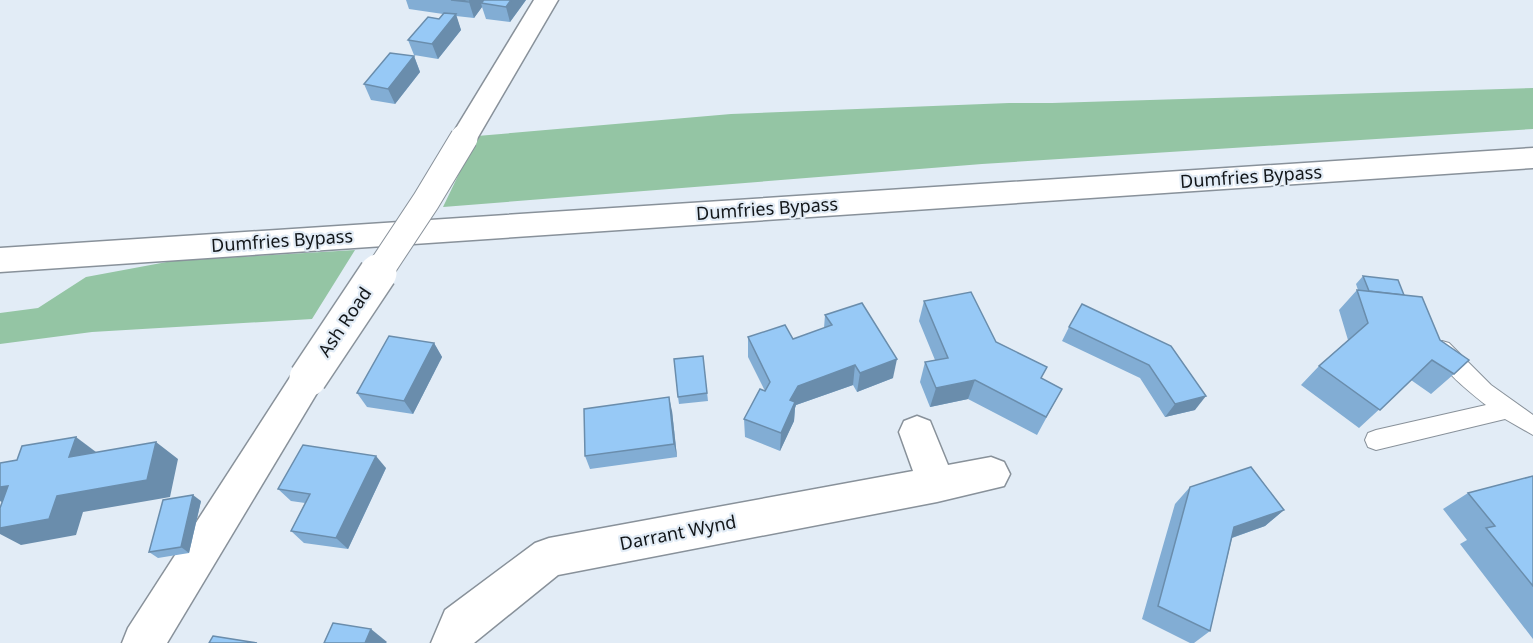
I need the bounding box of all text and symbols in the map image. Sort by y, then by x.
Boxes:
street label: Dumfries Bypass [1179,159,1323,193]
street label: Dumfries Bypass [695,191,839,225]
street label: Dumfries Bypass [210,223,354,257]
street label: Ash Road [312,282,376,361]
street label: Darrant Wynd [617,509,738,555]

